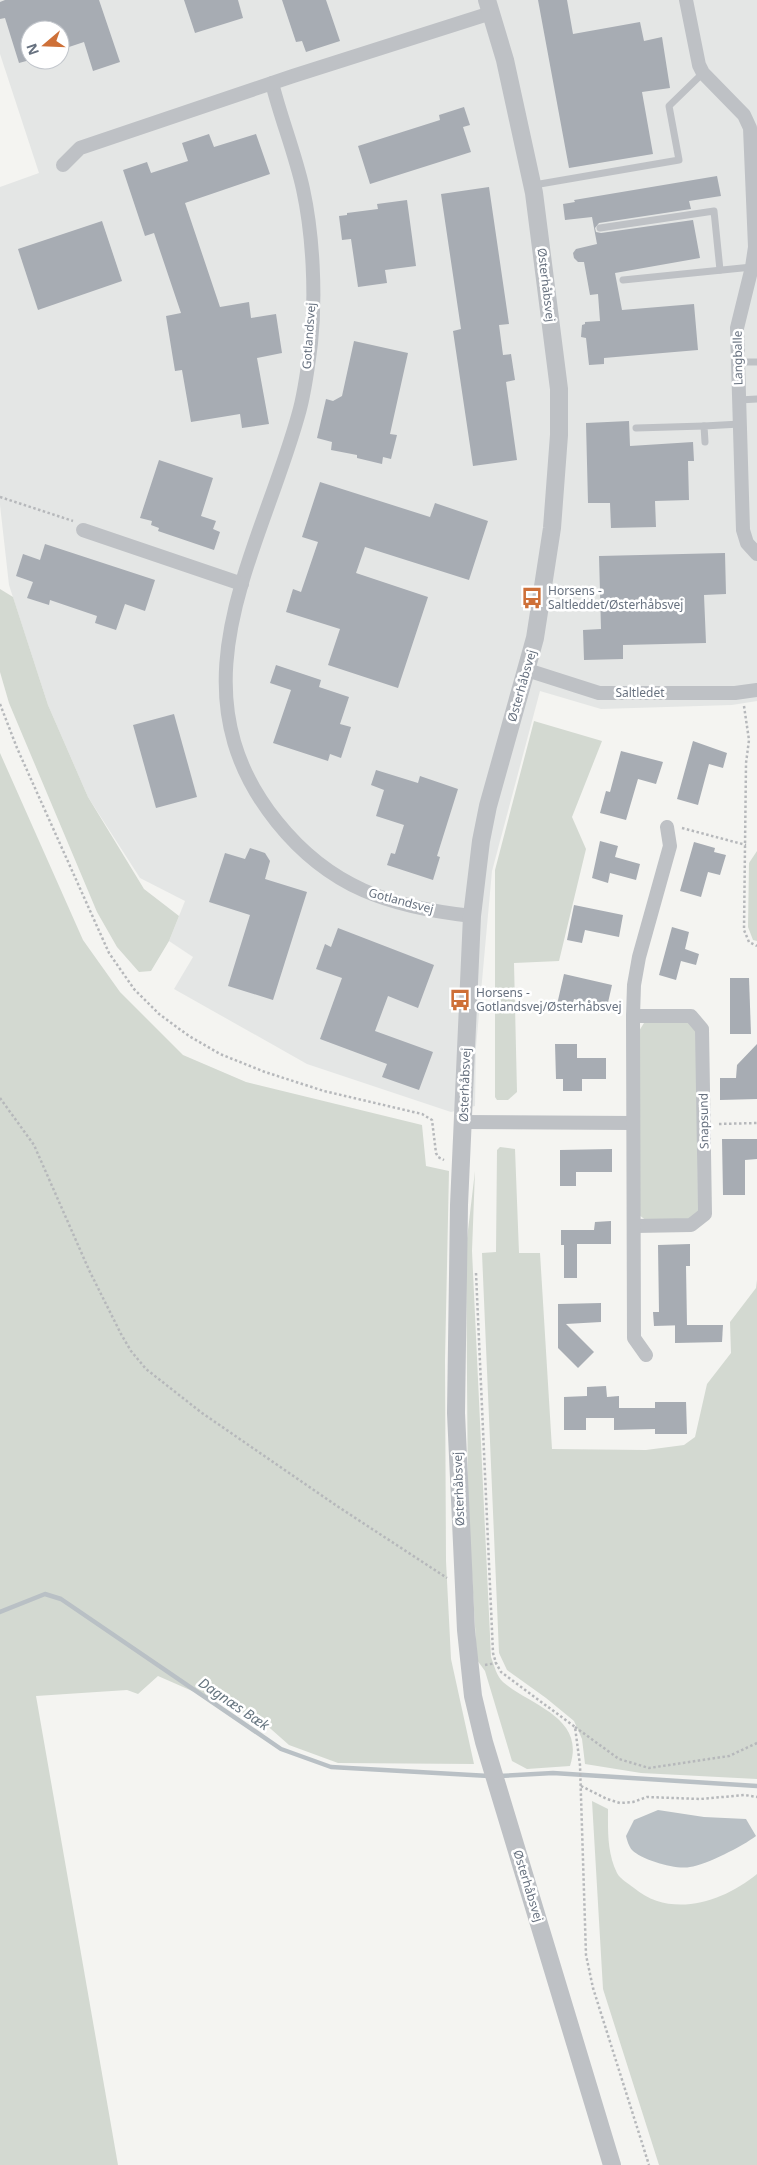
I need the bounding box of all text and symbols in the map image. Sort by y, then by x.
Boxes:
north arrow [20,20,70,70]
text: N [21,41,43,58]
street label: Østerhåbsvej [534,247,559,323]
street label: Gotlandsvej [298,302,319,370]
street label: Langballe [729,330,746,386]
place label: Horsens - Saltleddet/Østerhåbsvej [548,582,683,613]
bus stop icon: Horsens - Saltleddet/Østerhåbsvej [519,585,545,611]
street label: Østerhåbsvej [503,648,540,724]
street label: Saltledet [615,684,665,701]
street label: Gotlandsvej [367,884,436,917]
place label: Horsens - Gotlandsvej/Østerhåbsvej [476,984,622,1015]
bus stop icon: Horsens - Gotlandsvej/Østerhåbsvej [447,987,473,1013]
street label: Østerhåbsvej [455,1047,474,1122]
street label: Snapsund [695,1093,712,1149]
street label: Østerhåbsvej [449,1452,468,1527]
water label: Dagnæs Bæk [195,1673,274,1735]
street label: Østerhåbsvej [509,1848,547,1924]

